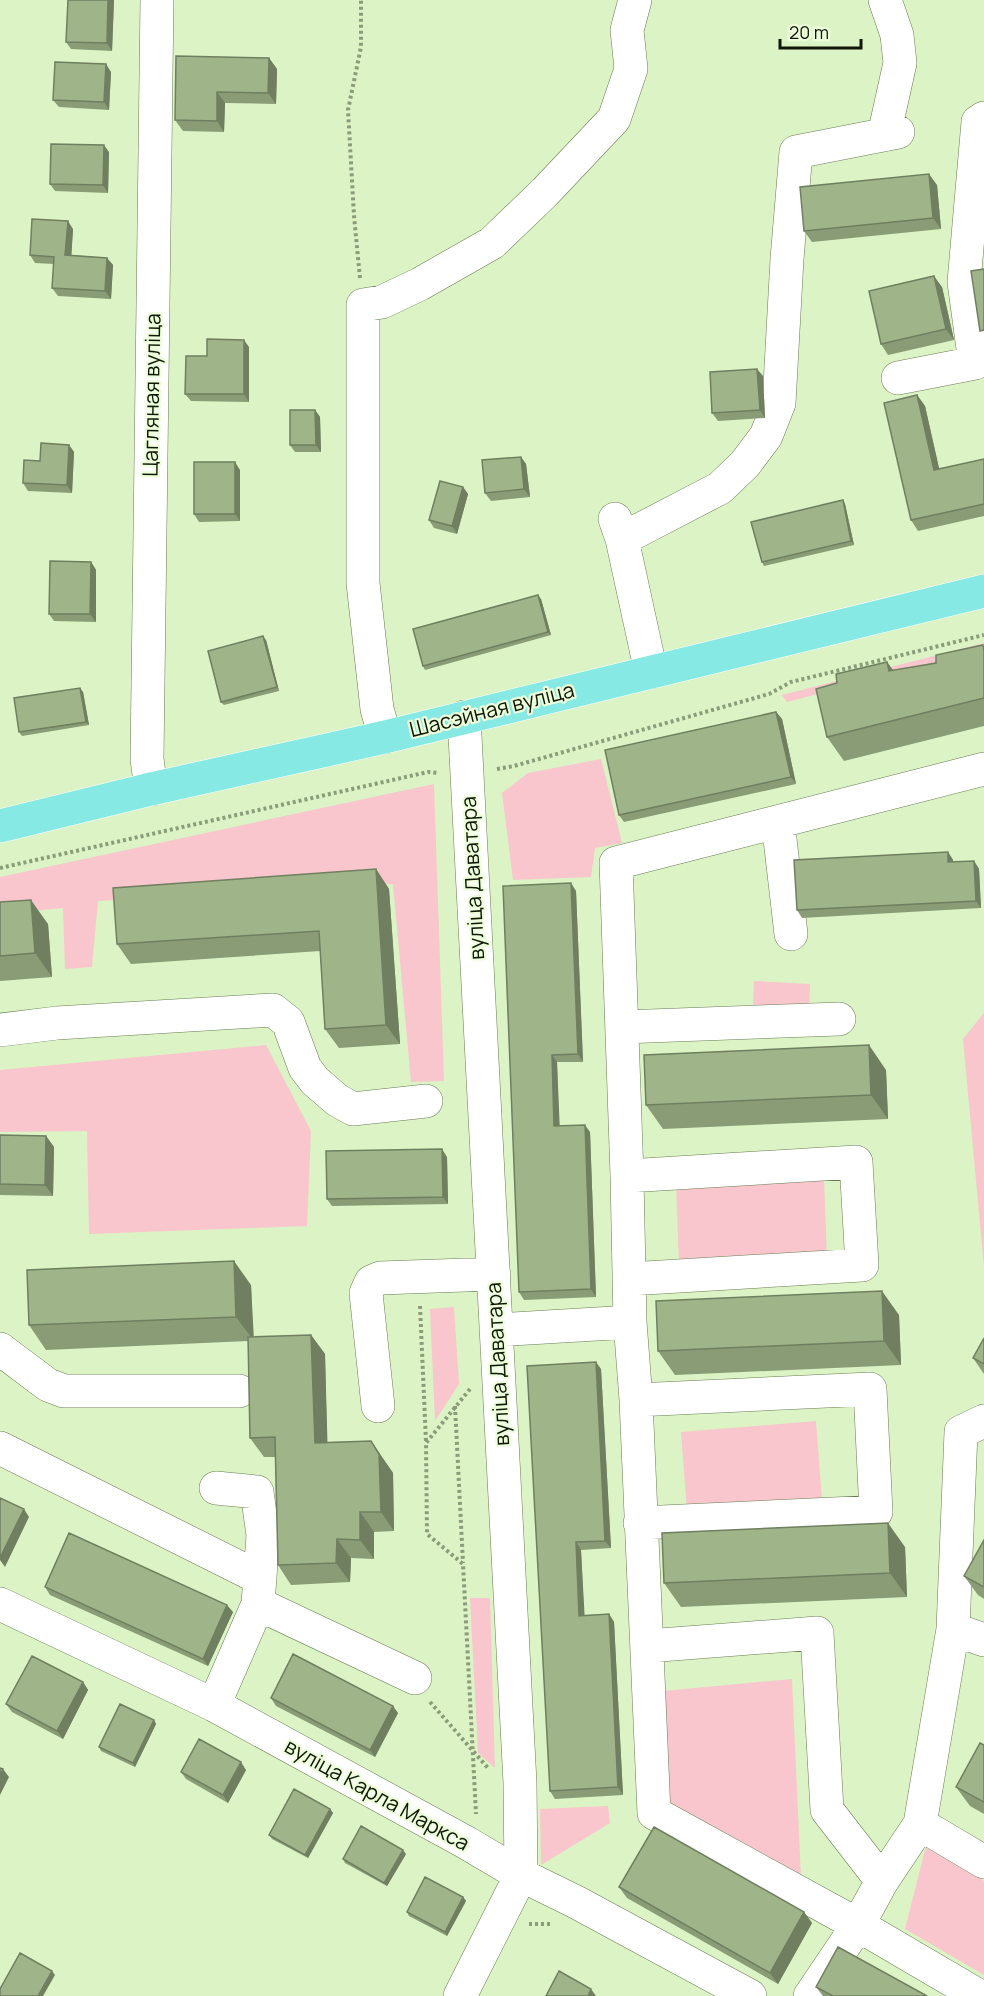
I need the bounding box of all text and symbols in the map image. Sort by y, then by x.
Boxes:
scale bar [780,12,861,50]
text: 20 m [789,20,829,44]
street label: Цагляная вуліца [136,313,166,477]
street label: Шасэйная вуліца [406,675,577,743]
street label: вуліца Даватара [454,796,490,961]
street label: вуліца Даватара [479,1282,515,1447]
street label: вуліца Карла Маркса [280,1732,475,1857]

